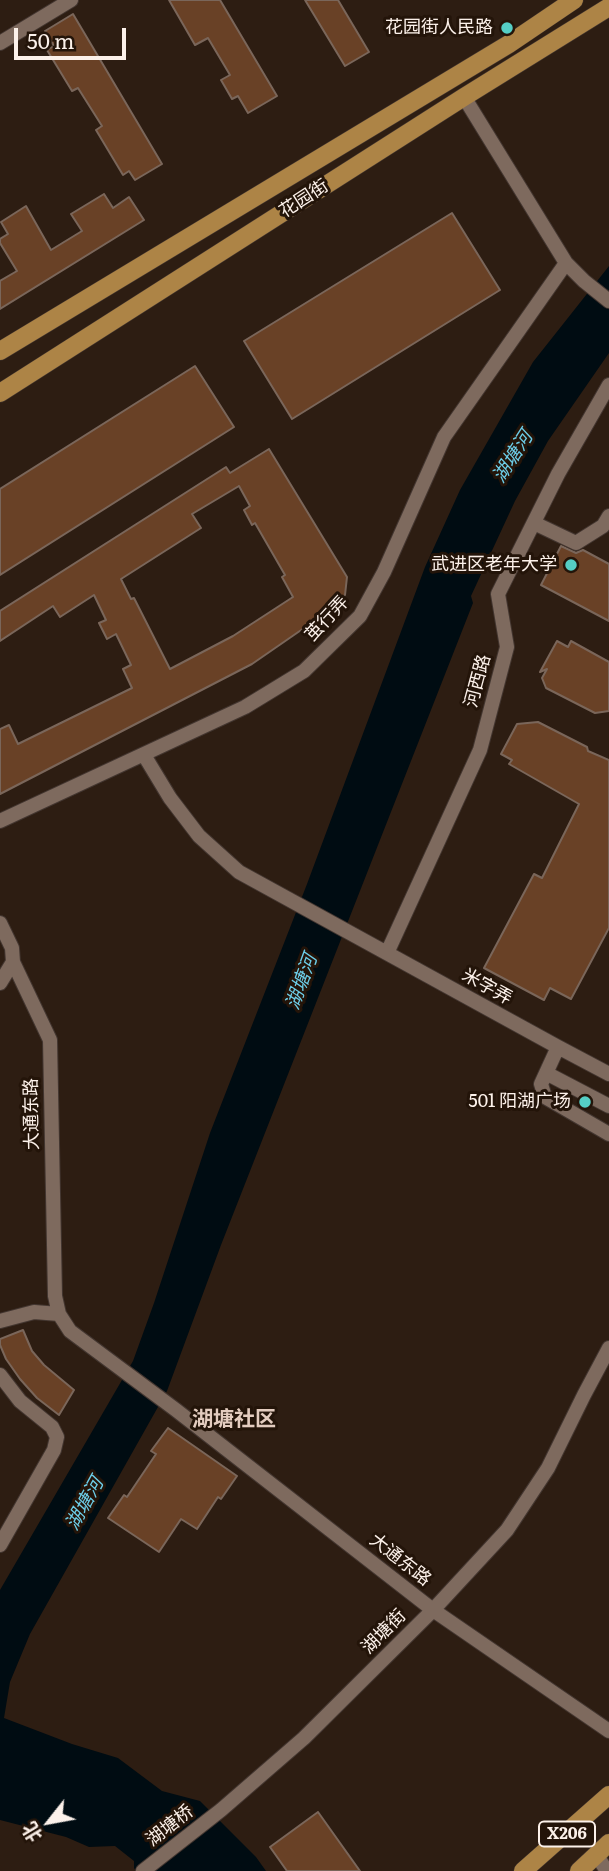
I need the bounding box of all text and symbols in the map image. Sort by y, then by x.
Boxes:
scale bar [18,14,130,58]
place label: 花园街人民路 [385,17,493,39]
marker: 花园街人民路 [499,20,515,36]
text: 50 m [27,24,74,55]
street label: 花园街 [275,175,333,223]
water label: 湖塘河 [488,427,538,487]
place label: 武进区老年大学 [431,554,557,576]
marker: 武进区老年大学 [563,557,579,573]
street label: 茧行弄 [301,592,353,646]
street label: 河西路 [461,652,495,710]
water label: 湖塘河 [282,951,322,1013]
street label: 米字弄 [458,964,516,1010]
street label: 大通东路 [21,1078,43,1150]
place label: 501 阳湖广场 [469,1091,571,1113]
marker: 501 阳湖广场 [577,1094,593,1110]
district label: 湖塘社区 [192,1407,276,1433]
water label: 湖塘河 [61,1474,109,1534]
street label: 大通东路 [365,1529,435,1591]
street label: 湖塘街 [357,1605,411,1659]
north arrow [14,1787,84,1857]
street label: 湖塘桥 [142,1801,198,1851]
text: 北 [14,1817,48,1848]
road number: X206 [539,1822,595,1846]

